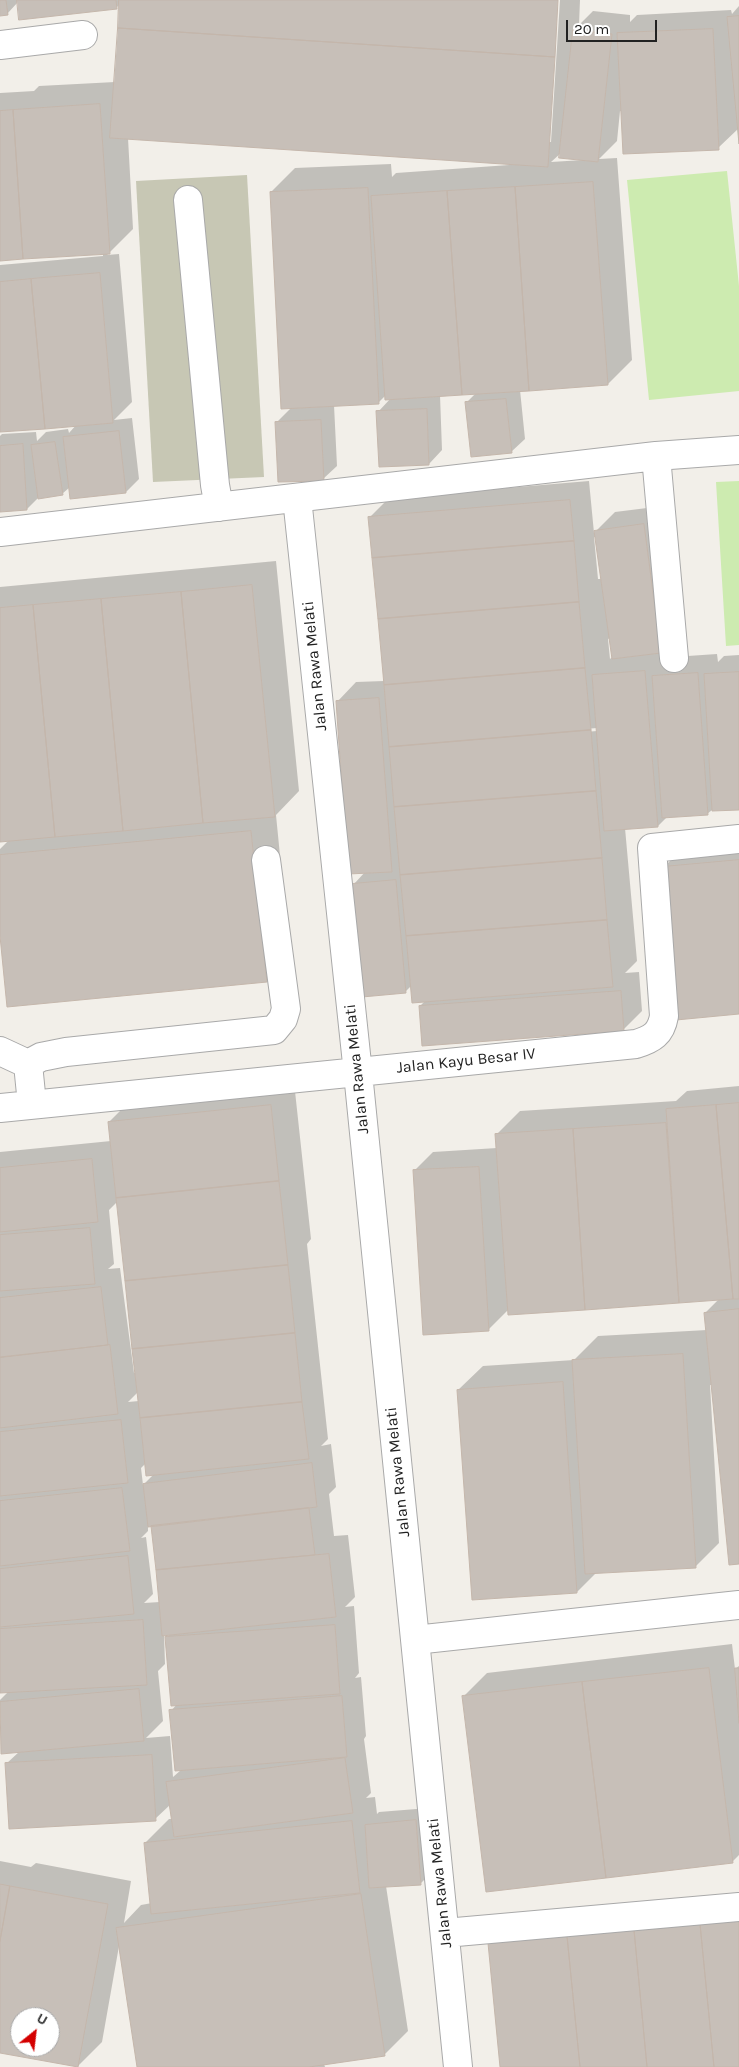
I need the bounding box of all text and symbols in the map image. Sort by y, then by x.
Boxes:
scale bar [569,10,660,42]
text: 20 m [574,20,609,38]
street label: Jalan Rawa Melati [299,600,331,732]
street label: Jalan Rawa Melati [341,1003,373,1135]
street label: Jalan Kayu Besar IV [395,1044,537,1078]
street label: Jalan Rawa Melati [382,1406,414,1538]
street label: Jalan Rawa Melati [424,1817,456,1949]
north arrow [10,2007,60,2057]
text: U [34,2010,50,2029]

